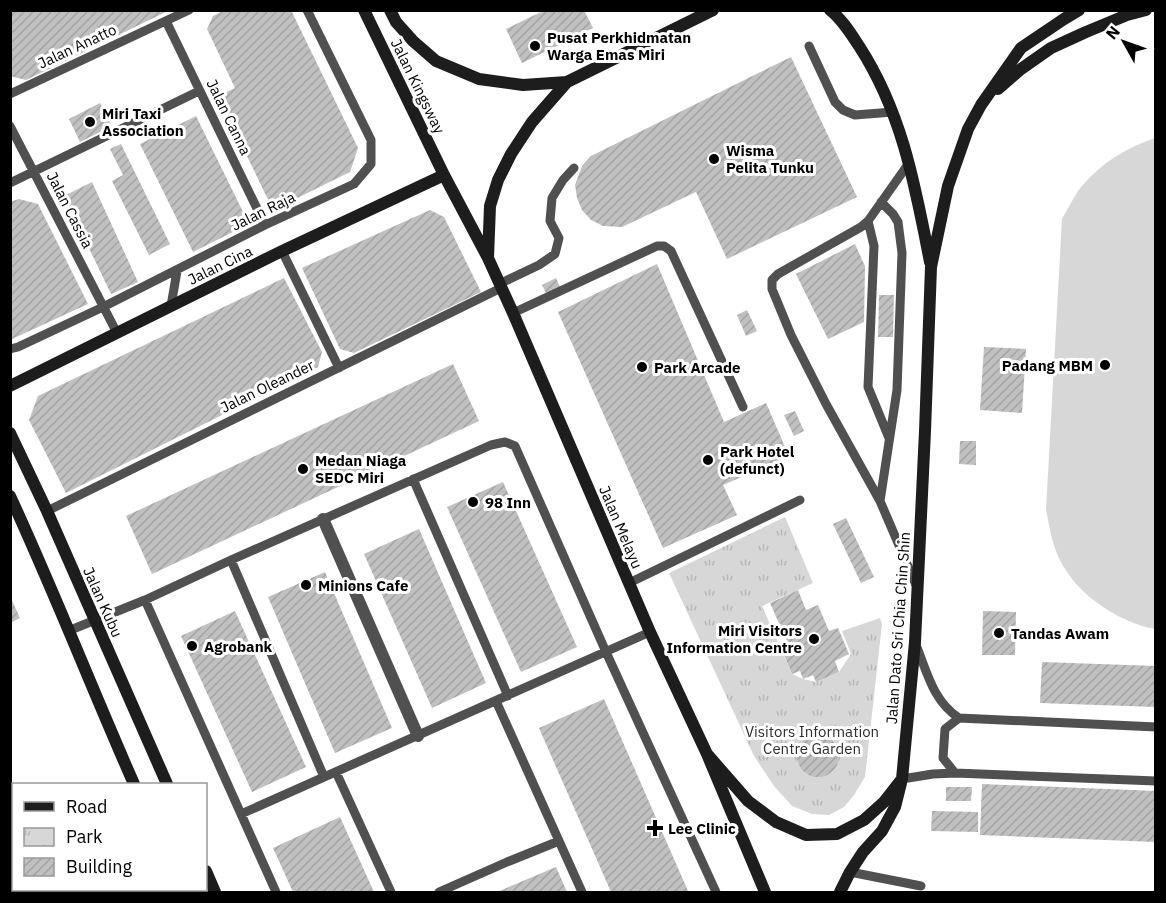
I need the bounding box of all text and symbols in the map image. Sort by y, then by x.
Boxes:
north arrow [1094,12,1154,72]
street label: Jalan Anatto [35,19,119,73]
text: N [1101,21,1124,43]
place label: Pusat Perkhidmatan Warga Emas Miri [547,28,691,64]
street label: Jalan Kingsway [387,35,449,137]
marker: Pusat Perkhidmatan Warga Emas Miri [528,39,542,53]
street label: Jalan Canna [202,76,256,158]
place label: Miri Taxi Association [102,104,184,140]
marker: Miri Taxi Association [83,115,97,129]
place label: Wisma Pelita Tunku [726,141,814,177]
marker: Wisma Pelita Tunku [707,152,721,166]
street label: Jalan Cassia [43,169,97,251]
street label: Jalan Raja [228,187,298,235]
street label: Jalan Cina [185,241,255,289]
street label: Jalan Oleander [217,355,317,417]
place label: Padang MBM [1002,356,1093,375]
place label: Park Arcade [654,358,741,377]
marker: Padang MBM [1098,358,1112,372]
marker: Park Arcade [635,360,649,374]
place label: Park Hotel (defunct) [720,442,795,478]
place label: Medan Niaga SEDC Miri [315,451,407,487]
marker: Park Hotel (defunct) [701,453,715,467]
marker: Medan Niaga SEDC Miri [296,462,310,476]
street label: Jalan Melayu [595,483,647,571]
place label: 98 Inn [485,493,531,512]
marker: 98 Inn [466,495,480,509]
street label: Jalan Dato Sri Chia Chin Shin [882,531,914,725]
street label: Jalan Kubu [79,564,127,640]
place label: Minions Cafe [318,576,408,595]
marker: Minions Cafe [299,578,313,592]
place label: Miri Visitors Information Centre [667,621,802,657]
place label: Tandas Awam [1011,624,1109,643]
marker: Tandas Awam [992,626,1006,640]
marker: Miri Visitors Information Centre [807,632,821,646]
place label: Agrobank [204,637,273,656]
marker: Agrobank [185,639,199,653]
park label: Visitors Information Centre Garden [745,722,879,758]
legend [12,783,207,891]
text: Road [66,795,107,818]
marker: Lee Clinic [646,819,664,837]
place label: Lee Clinic [668,819,736,838]
text: Park [66,825,103,848]
text: Building [66,855,133,878]

